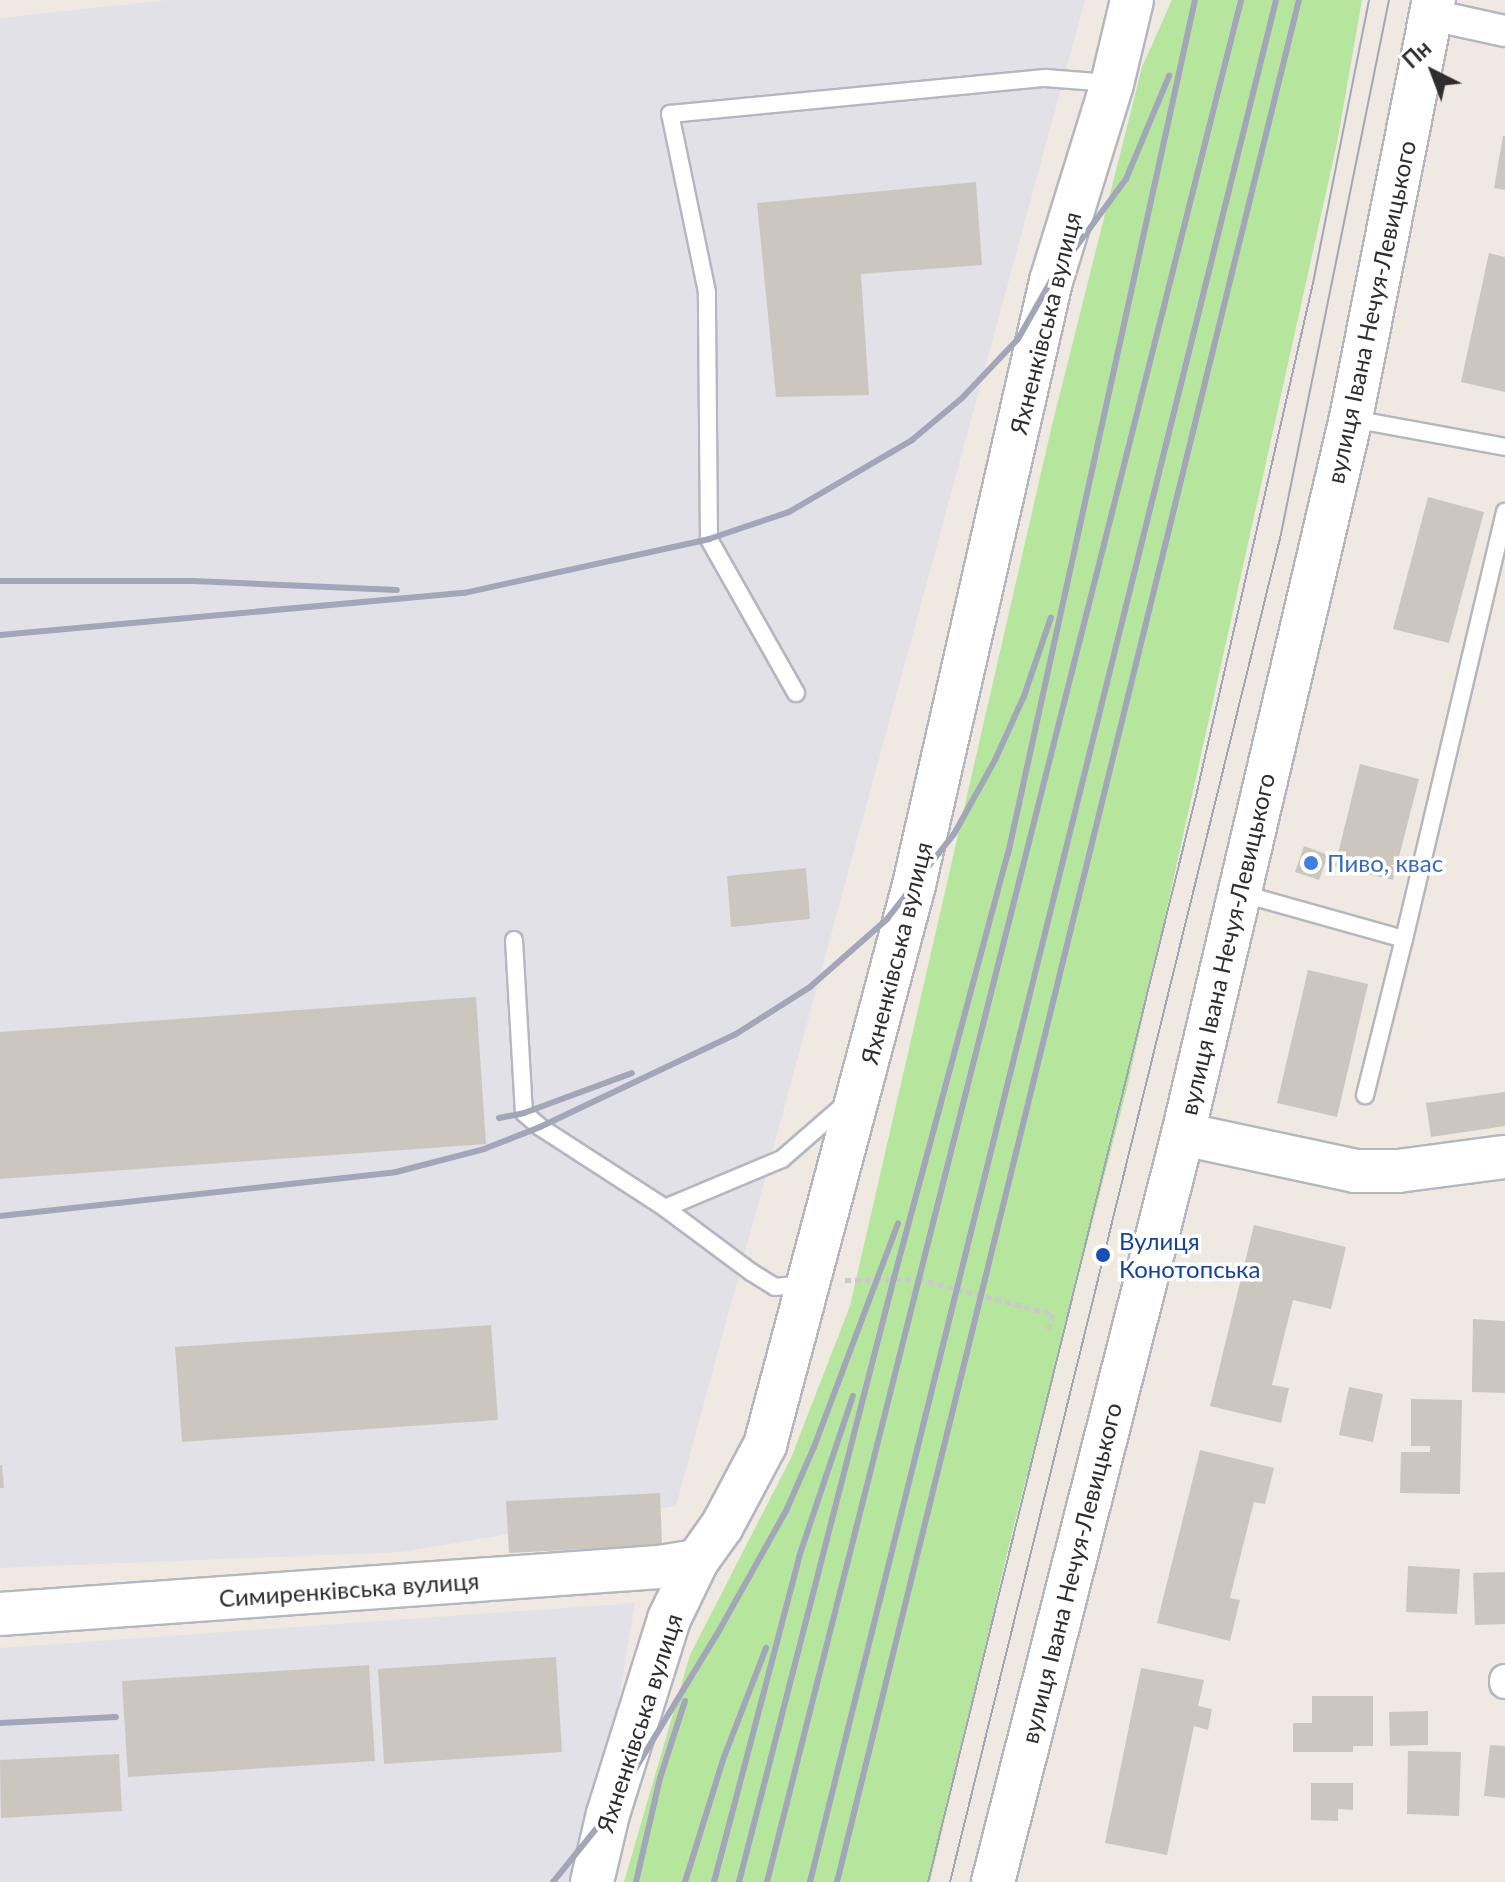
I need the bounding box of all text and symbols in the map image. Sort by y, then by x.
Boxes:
north arrow [1393,32,1473,112]
text: Пн [1397,34,1436,73]
street label: вулиця Івана Нечуя-Левицького [1321,138,1421,486]
street label: Яхненківська вулиця [1003,209,1087,437]
street label: вулиця Івана Нечуя-Левицького [1174,770,1280,1118]
street label: Яхненківська вулиця [854,839,938,1067]
place label: Пиво, квас [1327,849,1443,877]
marker: Пиво, квас [1302,854,1320,872]
place label: Вулиця Конотопська [1119,1227,1260,1283]
marker: Вулиця Конотопська [1094,1246,1112,1264]
street label: вулиця Івана Нечуя-Левицького [1015,1400,1127,1746]
street label: Симиренківська вулиця [218,1566,480,1612]
street label: Яхненківська вулиця [590,1610,688,1836]

